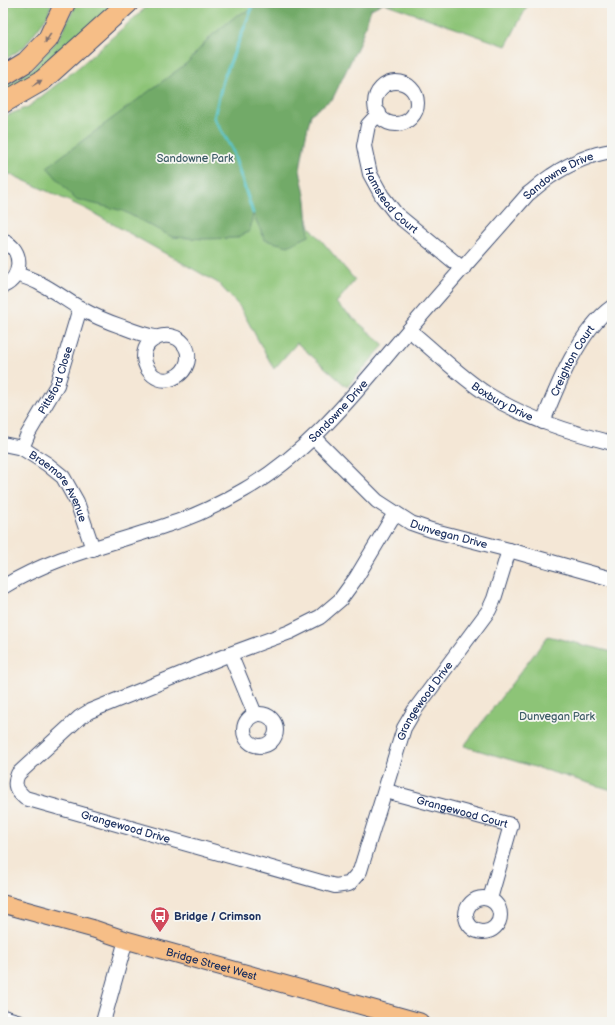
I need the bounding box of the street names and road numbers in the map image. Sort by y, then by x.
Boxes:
street label: Sandowne Drive [520,150,596,202]
street label: Hamstead Court [362,166,421,237]
street label: Creighton Court [548,322,598,398]
street label: Pittsford Close [35,344,75,416]
street label: Sandowne Drive [306,377,371,445]
street label: Boxbury Drive [469,379,535,424]
street label: Braemore Avenue [26,448,89,524]
street label: Dunvegan Drive [408,517,489,551]
street label: Grangewood Drive [395,659,456,742]
street label: Grangewood Court [415,794,510,831]
street label: Grangewood Drive [79,808,172,846]
street label: Bridge Street West [165,945,259,983]

